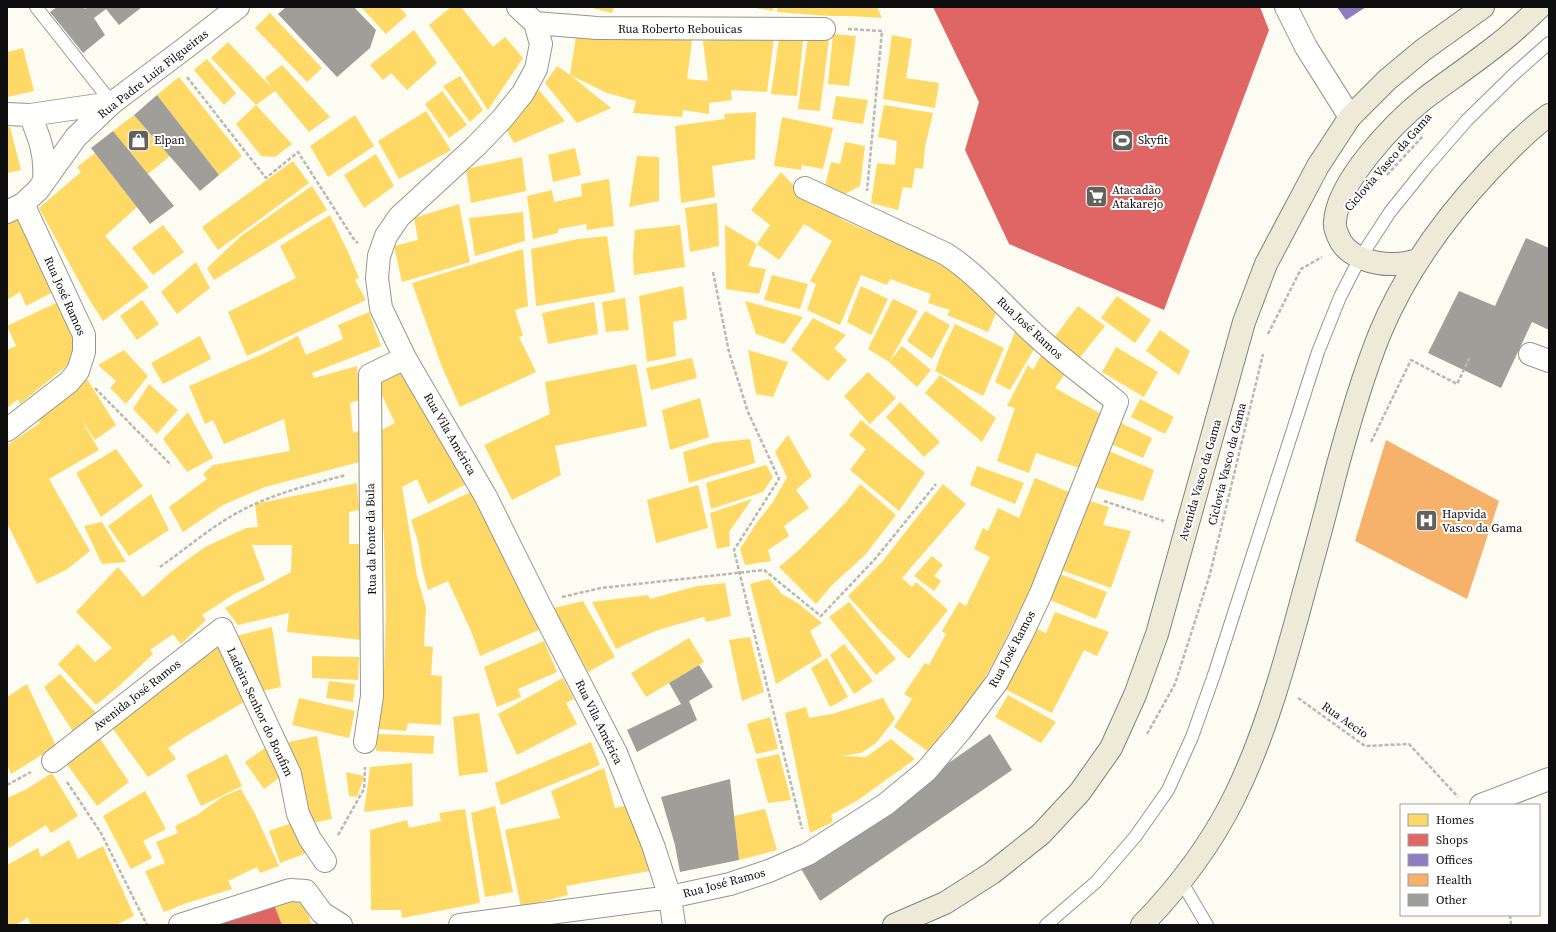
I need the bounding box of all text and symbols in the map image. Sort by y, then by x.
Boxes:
street label: Rua Roberto Rebouicas [618,21,742,37]
street label: Rua Padre Luiz Filgueiras [94,26,212,122]
street label: Ciclovia Vasco da Gama [1341,109,1436,215]
shop icon: Elpan [125,127,151,153]
sports icon: Skyfit [1109,127,1135,153]
place label: Elpan [154,132,185,148]
place label: Skyfit [1138,132,1168,148]
place label: Atacadão Atakarejo [1112,182,1164,212]
supermarket icon: Atacadão Atakarejo [1084,184,1110,210]
street label: Rua José Ramos [40,254,90,338]
street label: Rua José Ramos [993,293,1067,363]
street label: Rua Vila América [420,390,480,479]
street label: Ciclovia Vasco da Gama [1204,400,1250,527]
street label: Avenida Vasco da Gama [1175,417,1225,543]
street label: Rua da Fonte da Bula [362,482,380,595]
place label: Hapvida Vasco da Gama [1442,506,1523,536]
hospital icon: Hapvida Vasco da Gama [1414,508,1440,534]
street label: Rua José Ramos [985,608,1039,690]
street label: Ladeira Senhor do Bonfim [223,645,297,779]
street label: Avenida José Ramos [90,656,184,734]
street label: Rua Vila América [572,677,627,768]
street label: Rua Aecio [1319,698,1372,742]
legend [1400,804,1540,916]
text: Homes [1436,812,1474,828]
text: Shops [1436,832,1468,848]
text: Offices [1436,852,1473,868]
street label: Rua José Ramos [681,864,767,902]
text: Health [1436,872,1472,888]
text: Other [1436,892,1467,908]

